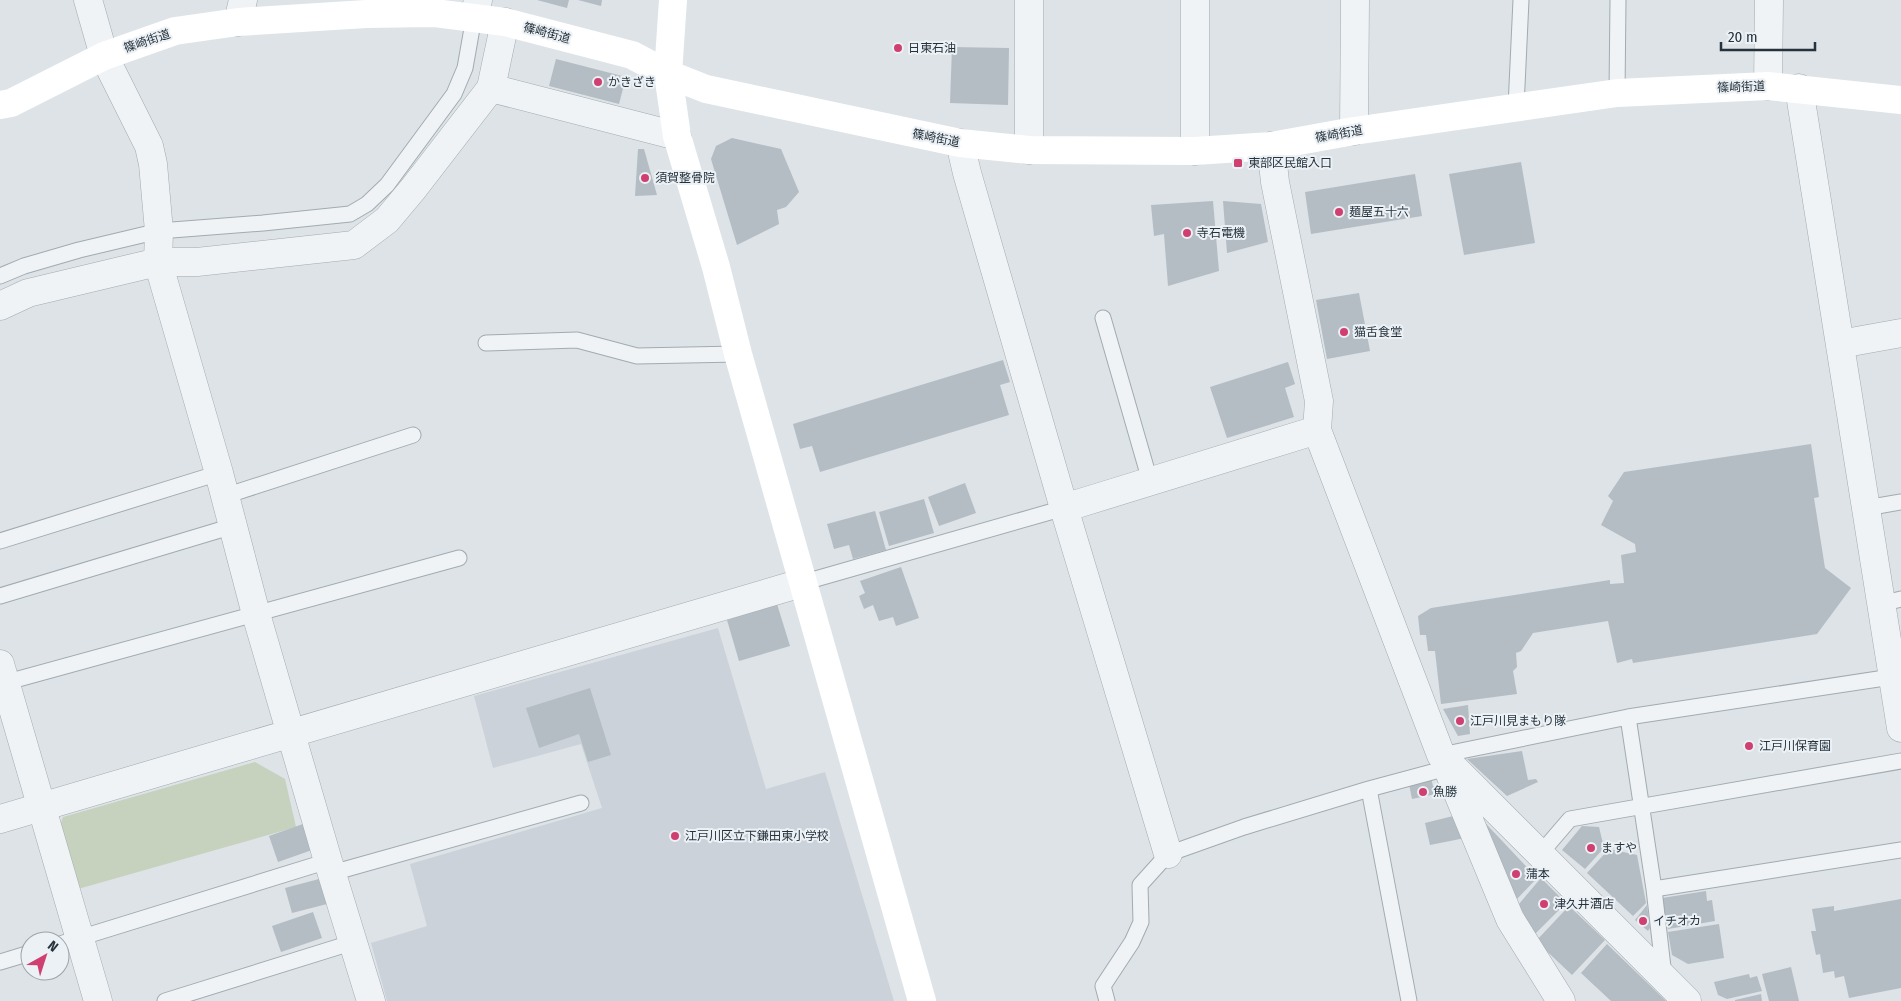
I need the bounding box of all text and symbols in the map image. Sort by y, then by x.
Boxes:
street label: 篠崎街道 [522,20,572,46]
scale bar [1721,20,1815,52]
street label: 篠崎街道 [122,27,172,55]
text: 20 m [1728,28,1758,46]
place label: 日東石油 [908,41,956,55]
marker: 日東石油 [892,42,904,54]
place label: かきざき [608,75,656,89]
marker: かきざき [592,76,604,88]
street label: 篠崎街道 [1717,79,1765,95]
street label: 篠崎街道 [1314,123,1364,145]
street label: 篠崎街道 [911,127,961,149]
place label: 東部区民館入口 [1248,156,1332,170]
marker: 東部区民館入口 [1232,157,1244,169]
place label: 須賀整骨院 [655,171,715,185]
marker: 須賀整骨院 [639,172,651,184]
place label: 麺屋五十六 [1349,205,1409,219]
marker: 麺屋五十六 [1333,206,1345,218]
place label: 寺石電機 [1197,226,1245,240]
marker: 寺石電機 [1181,227,1193,239]
place label: 猫舌食堂 [1354,325,1402,339]
marker: 猫舌食堂 [1338,326,1350,338]
place label: 江戸川見まもり隊 [1470,714,1566,728]
marker: 江戸川見まもり隊 [1454,715,1466,727]
place label: 江戸川保育園 [1759,739,1831,753]
marker: 江戸川保育園 [1743,740,1755,752]
place label: 魚勝 [1433,785,1457,799]
marker: 魚勝 [1417,786,1429,798]
place label: 江戸川区立下鎌田東小学校 [685,829,829,843]
marker: 江戸川区立下鎌田東小学校 [669,830,681,842]
place label: ますや [1601,841,1637,855]
marker: ますや [1585,842,1597,854]
place label: 蒲本 [1526,867,1550,881]
marker: 蒲本 [1510,868,1522,880]
place label: 津久井酒店 [1554,897,1614,911]
marker: 津久井酒店 [1538,898,1550,910]
place label: イチオカ [1653,914,1701,928]
marker: イチオカ [1637,915,1649,927]
north arrow [20,931,70,981]
text: N [44,937,61,956]

